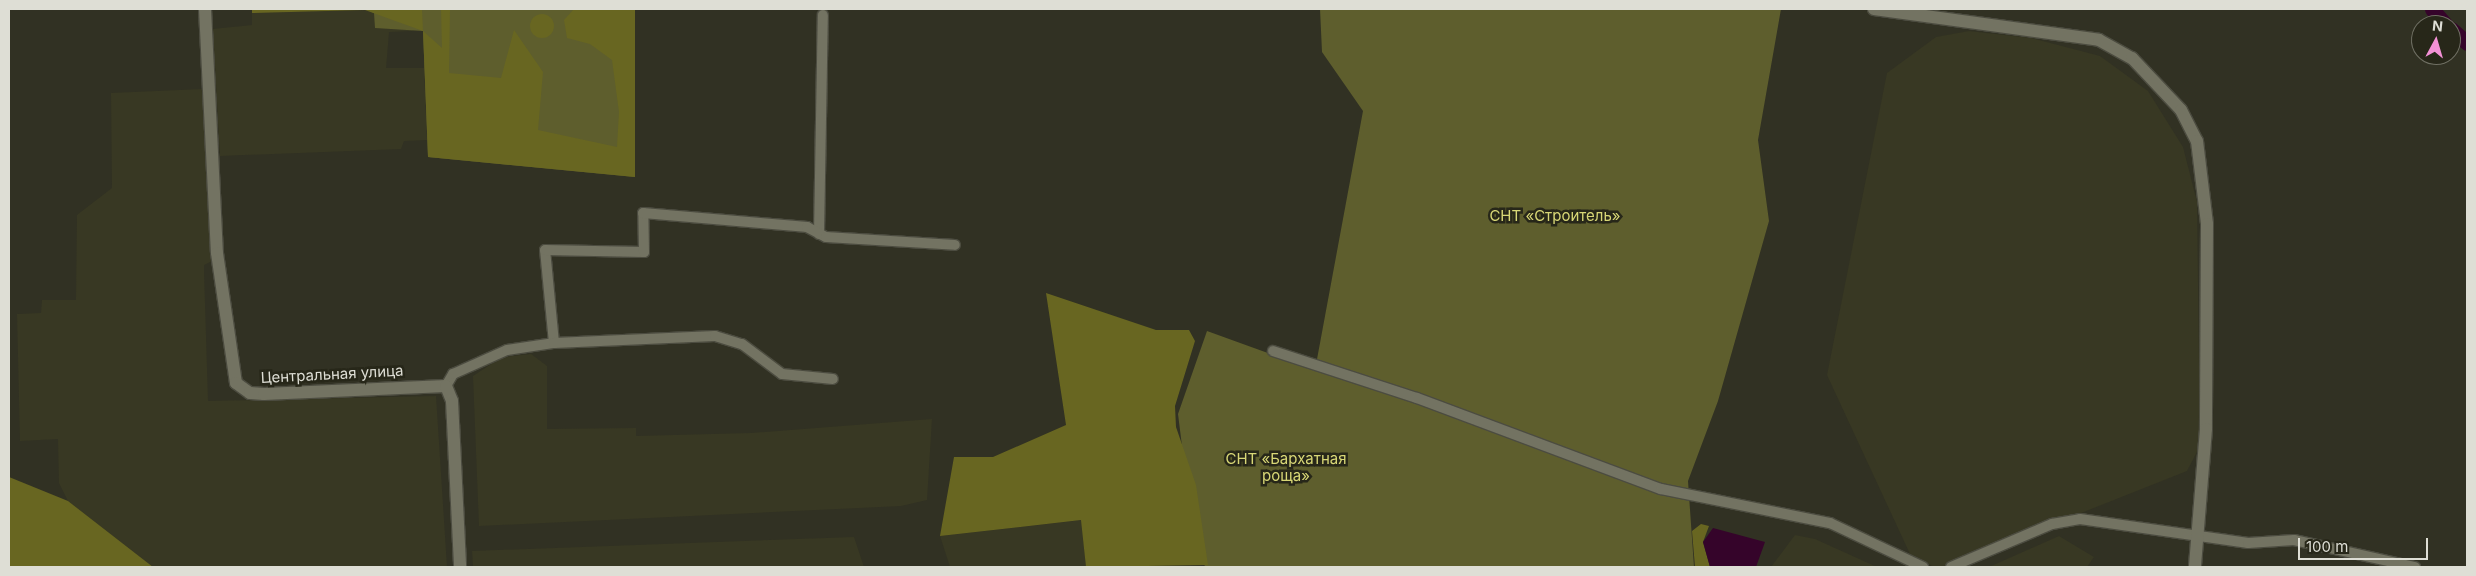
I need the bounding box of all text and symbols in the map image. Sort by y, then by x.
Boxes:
north arrow [2411,15,2461,65]
text: N [2431,17,2444,35]
park label: СНТ «Строитель» [1489,207,1621,225]
street label: Центральная улица [260,361,404,387]
park label: СНТ «Бархатная роща» [1225,449,1347,484]
scale bar [2301,528,2431,560]
text: 100 m [2306,537,2348,556]

